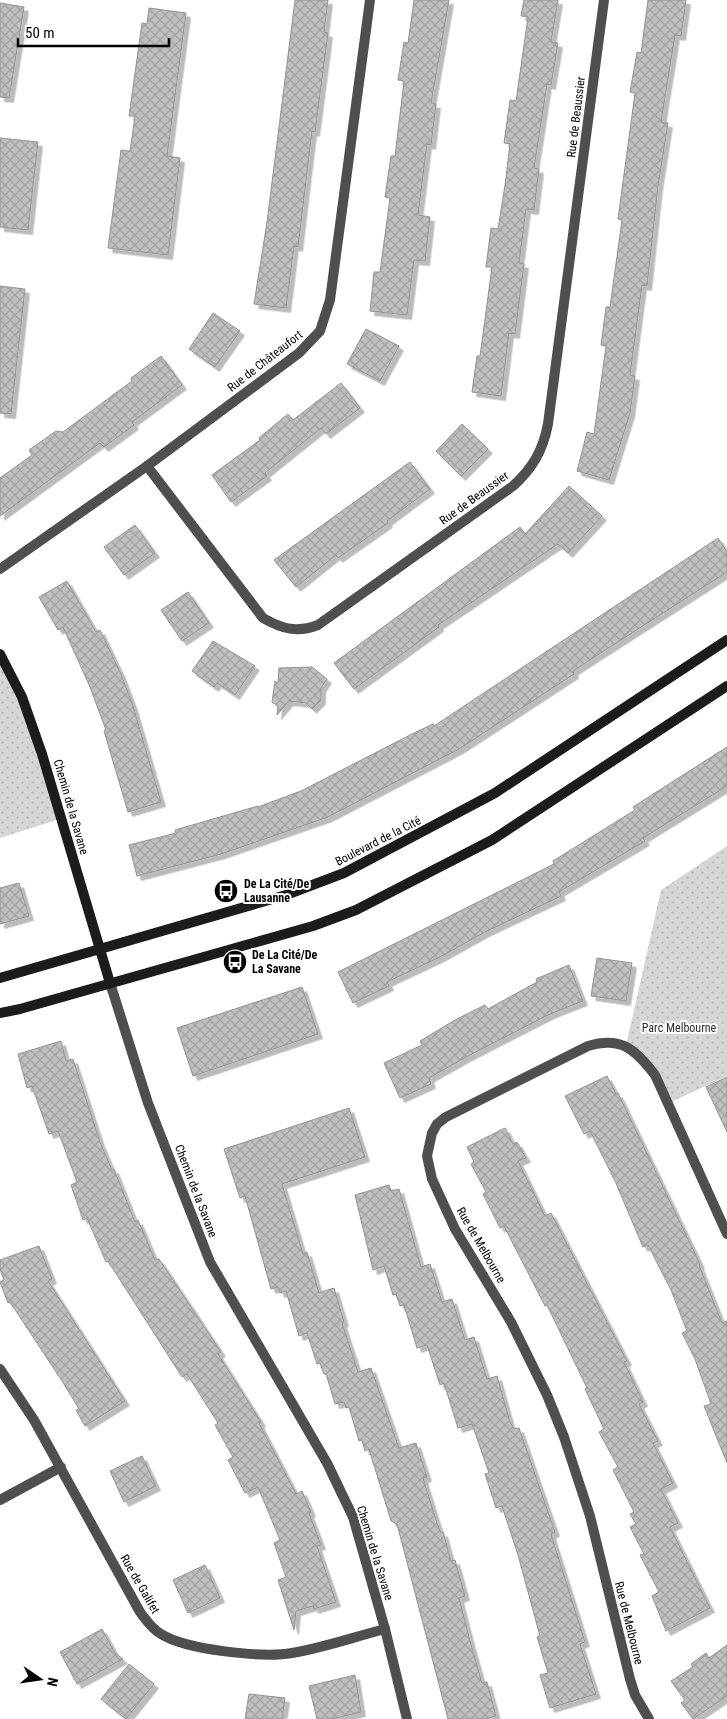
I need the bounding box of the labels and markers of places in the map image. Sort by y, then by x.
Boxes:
place label: De La Cité/De Lausanne [244,877,309,905]
bus stop icon: De La Cité/De Lausanne [213,878,239,904]
place label: De La Cité/De La Savane [252,948,317,976]
bus stop icon: De La Cité/De La Savane [222,949,248,975]

